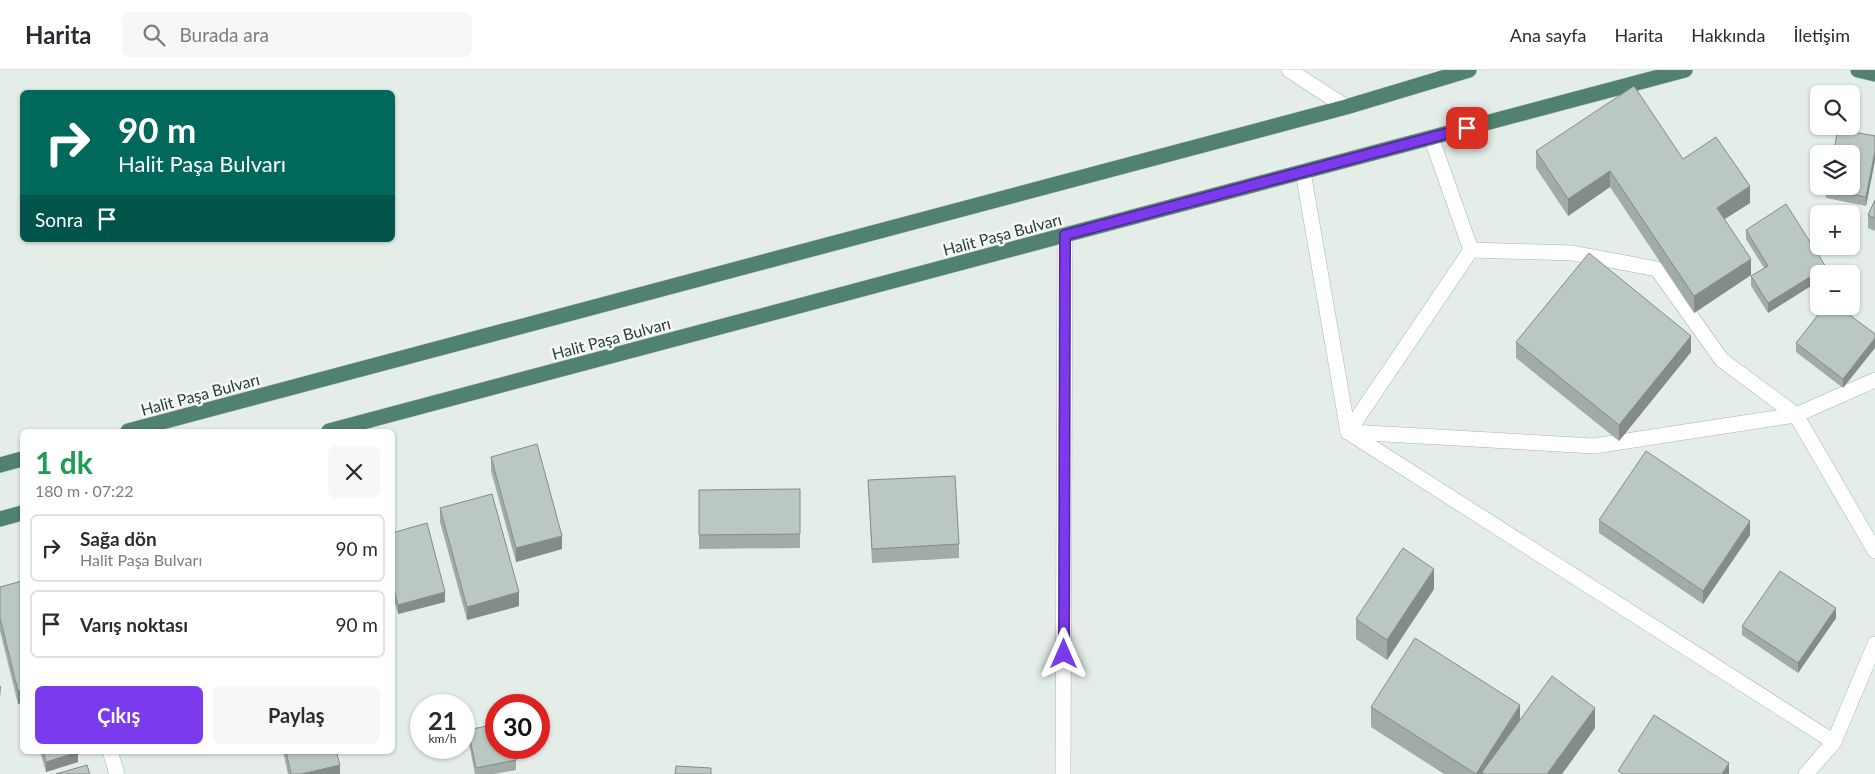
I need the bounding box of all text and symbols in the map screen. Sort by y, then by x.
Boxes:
search box [122,12,472,57]
text: Harita [25,20,92,49]
icon: search [140,21,168,49]
text: Burada ara [180,23,269,46]
text: Ana sayfa [1510,24,1587,46]
text: Harita [1615,24,1663,46]
text: Hakkında [1691,24,1765,46]
text: İletişim [1793,24,1850,46]
map controls [1810,85,1860,315]
button: search [1810,85,1860,135]
pin [1446,107,1488,149]
text: 90 m [118,108,196,150]
icon: right [35,110,100,175]
icon: arrive [1453,114,1481,142]
button: layers [1810,145,1860,195]
text: Halit Paşa Bulvarı [118,150,286,177]
icon: arrive [93,205,121,233]
button: + [1810,205,1860,255]
text: Sonra [35,208,83,231]
street label: Halit Paşa Bulvarı [941,209,1063,259]
button: − [1810,265,1860,315]
street label: Halit Paşa Bulvarı [550,313,672,363]
street label: Halit Paşa Bulvarı [139,369,261,419]
text: 1 dk [35,444,93,480]
button: close [328,446,380,498]
text: 180 m · 07:22 [35,481,134,500]
text: Sağa dön [80,527,157,550]
icon: right [37,534,65,562]
text: 90 m [335,537,378,560]
text: Halit Paşa Bulvarı [80,550,202,569]
icon: arrive [37,610,65,638]
text: Varış noktası [80,613,188,636]
text: 90 m [335,613,378,636]
position arrow [1037,627,1089,679]
button: Çıkış [35,686,203,744]
button: Paylaş [213,686,380,744]
speed limit sign: 30 [485,694,550,759]
text: 21 [428,705,457,735]
text: km/h [428,731,457,746]

